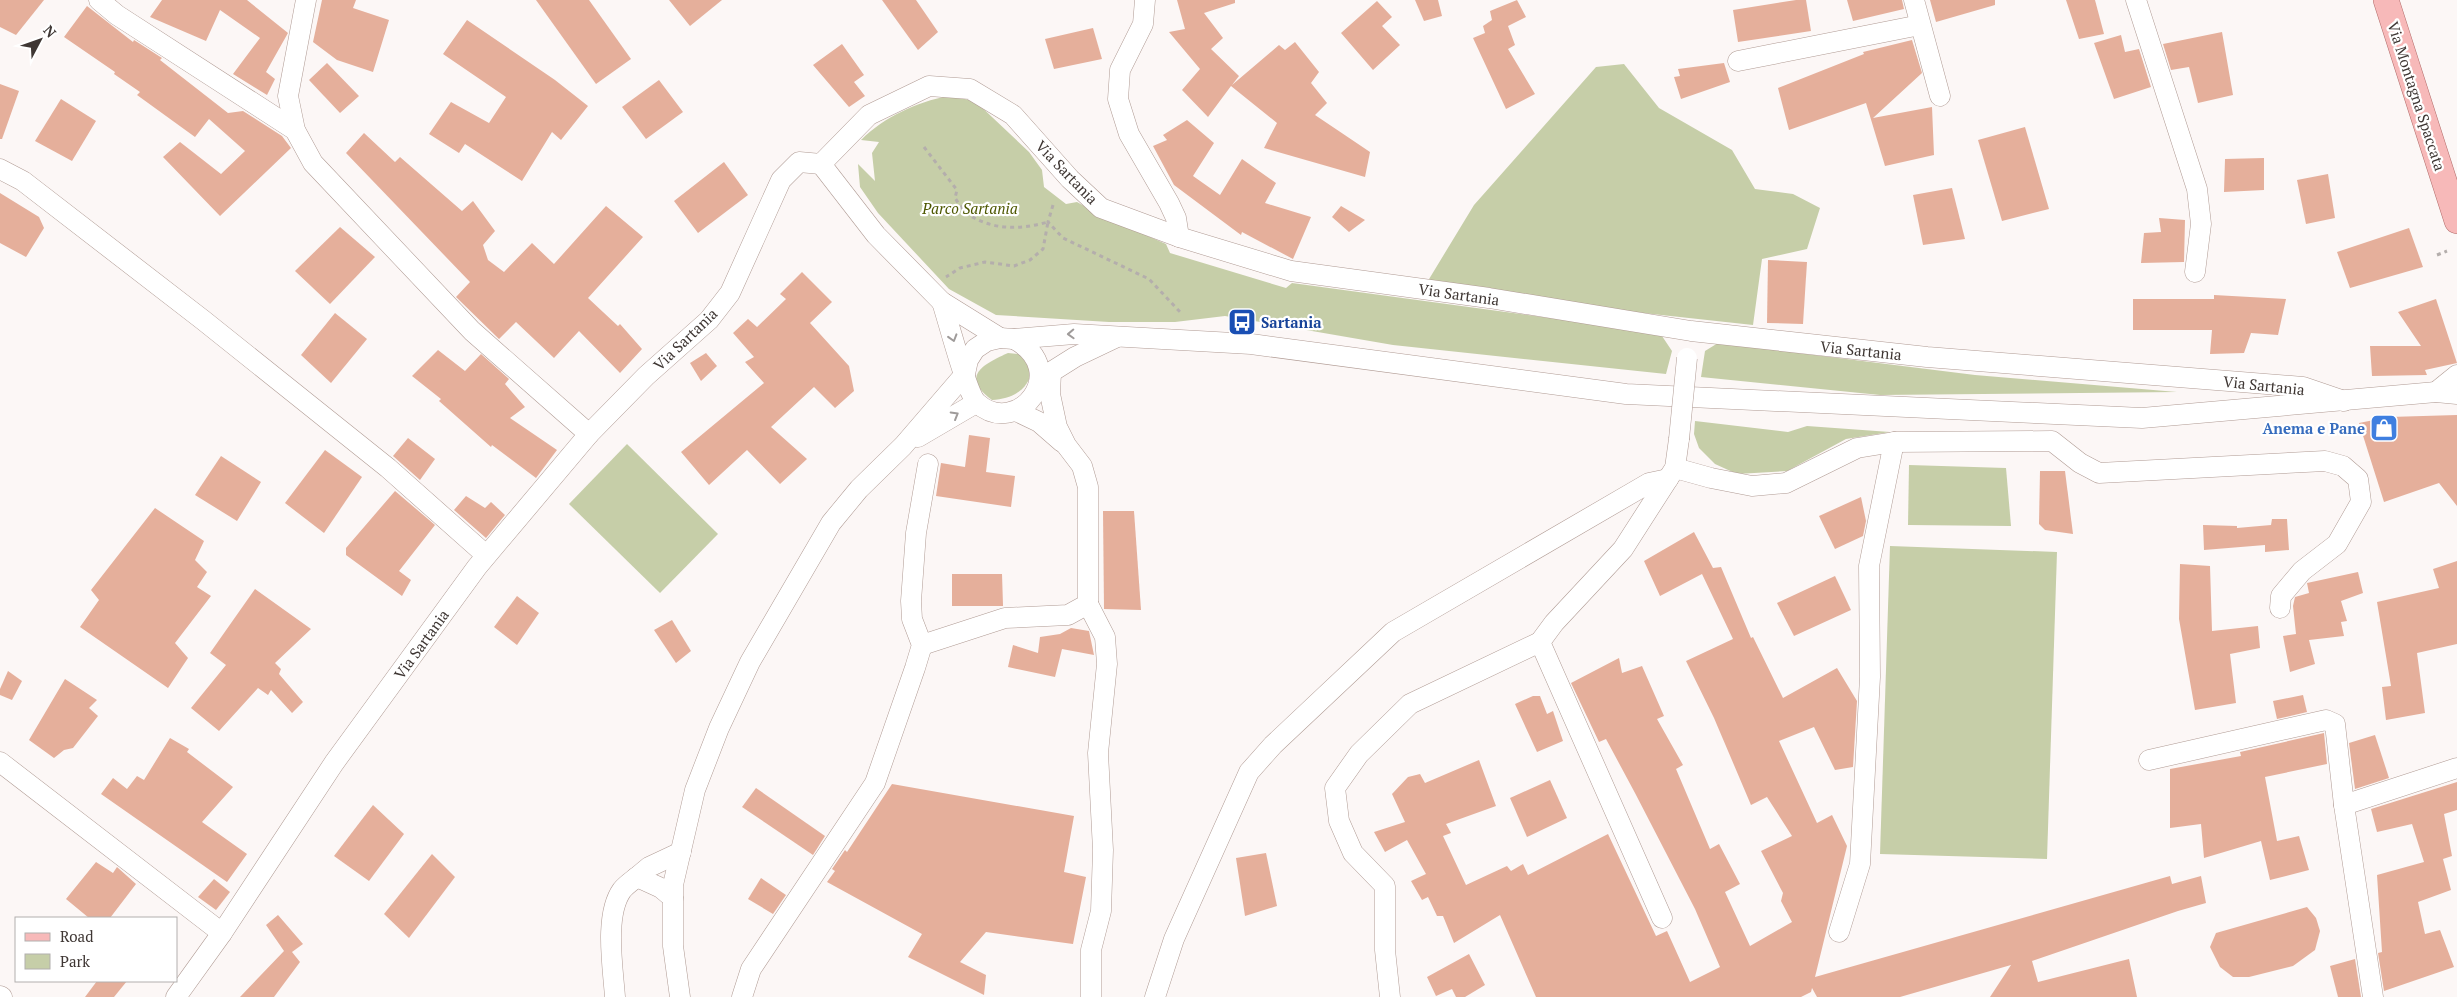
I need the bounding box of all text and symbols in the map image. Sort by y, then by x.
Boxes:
north arrow [15,15,65,65]
street label: Via Montagna Spaccata [2383,19,2451,174]
text: N [40,21,61,42]
street label: Via Sartania [1031,136,1103,209]
park label: Parco Sartania [921,198,1018,218]
street label: Via Sartania [1417,278,1501,310]
street label: Via Sartania [649,303,722,375]
bus stop icon: Sartania [1227,307,1257,337]
place label: Sartania [1261,312,1322,332]
one-way arrow [1067,329,1075,340]
one-way arrow [948,334,958,342]
street label: Via Sartania [1819,336,1903,364]
street label: Via Sartania [2222,371,2306,399]
one-way arrow [949,412,958,422]
shop icon: Anema e Pane [2369,413,2399,443]
place label: Anema e Pane [2262,418,2365,438]
street label: Via Sartania [389,605,453,683]
legend [15,917,178,982]
text: Road [60,926,93,946]
text: Park [60,951,90,971]

